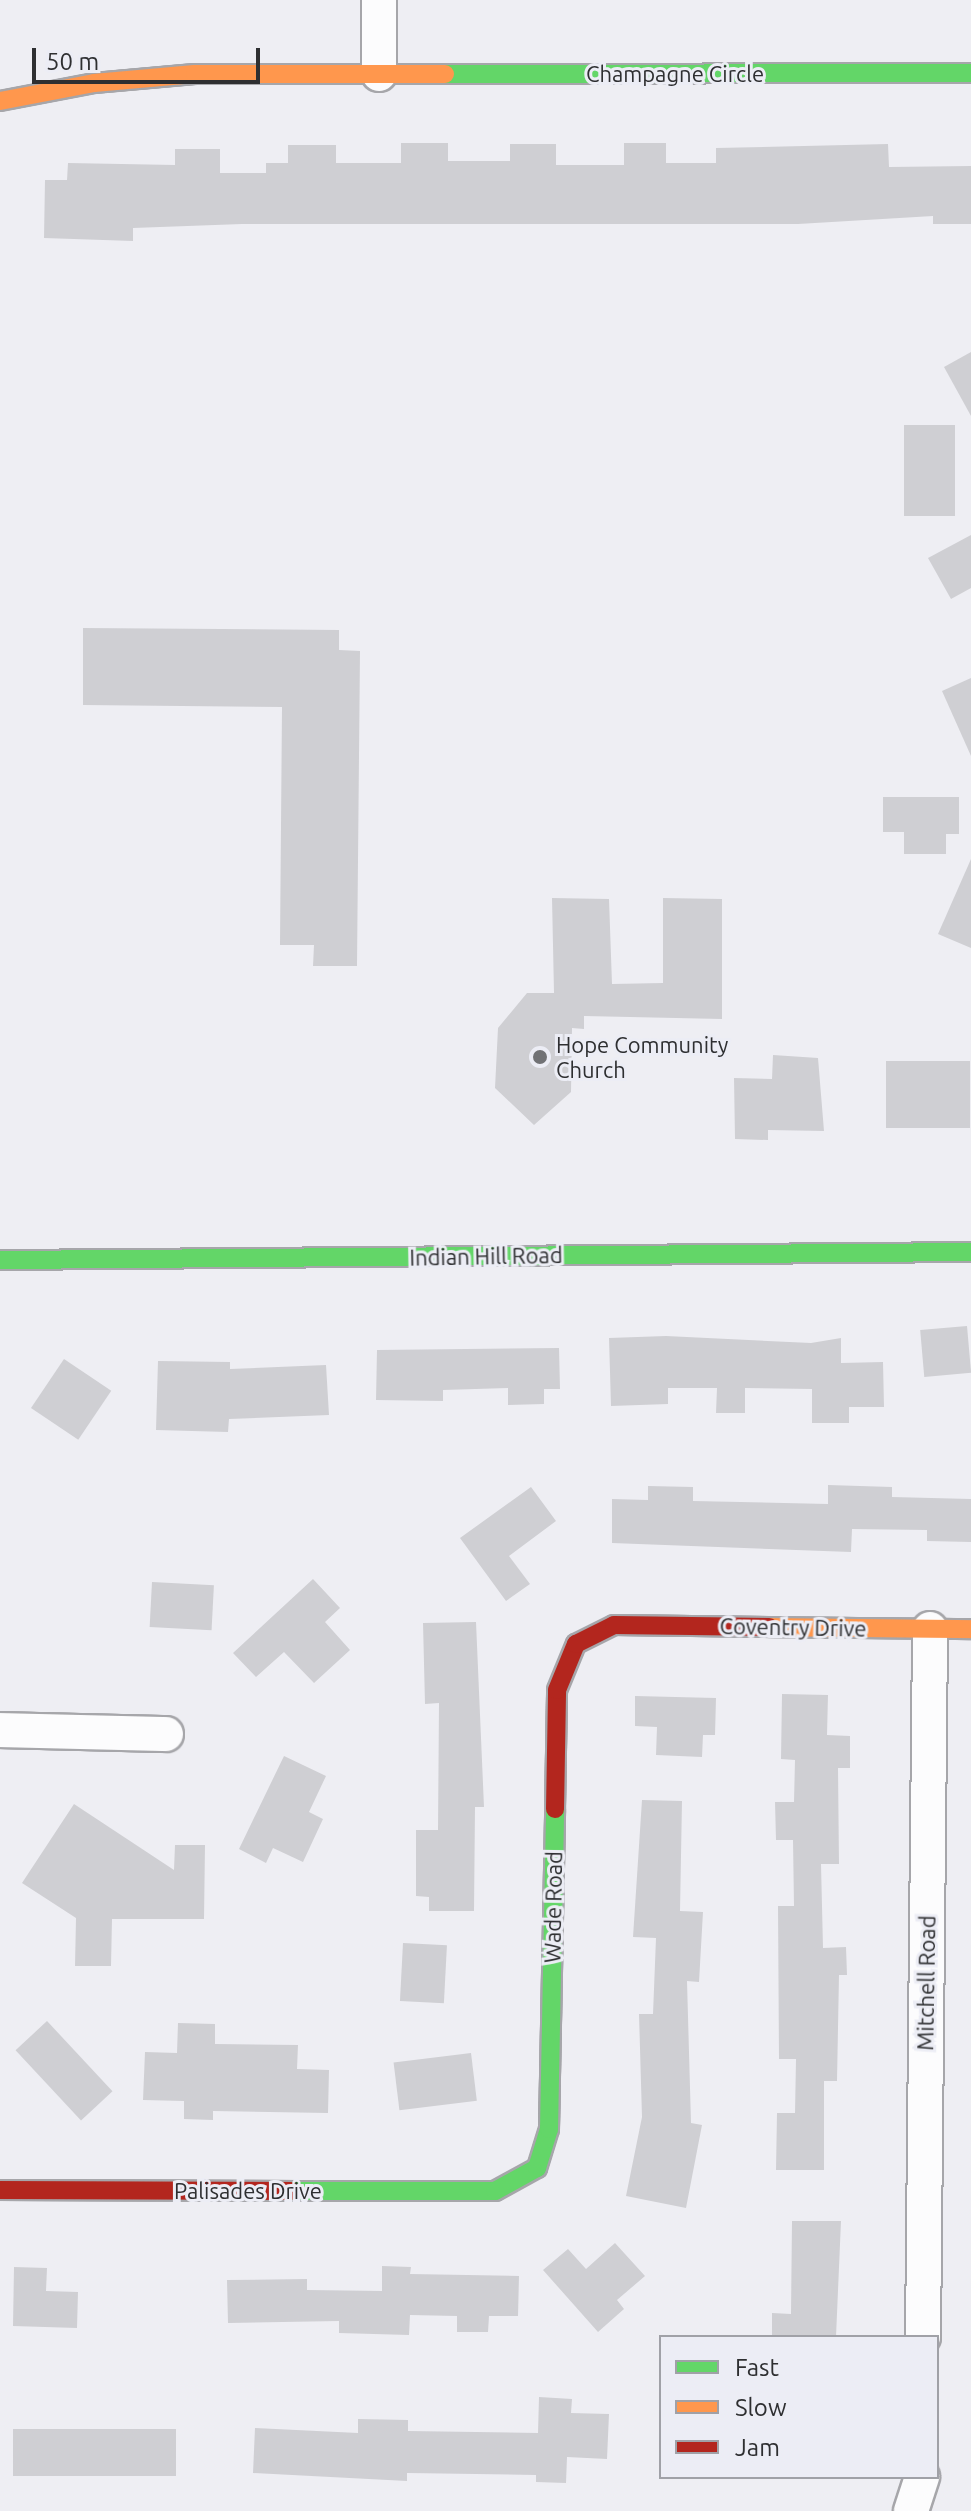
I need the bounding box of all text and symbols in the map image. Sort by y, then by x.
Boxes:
scale bar [36,32,264,82]
text: 50 m [46,48,99,75]
street label: Champagne Circle [586,61,764,87]
place label: Hope Community Church [556,1031,728,1082]
marker: Hope Community Church [531,1048,549,1066]
street label: Indian Hill Road [409,1241,563,1271]
street label: Coventry Drive [719,1613,867,1641]
street label: Wade Road [539,1851,567,1963]
street label: Mitchell Road [912,1915,940,2051]
street label: Palisades Drive [174,2178,322,2204]
legend [659,2335,939,2479]
text: Fast [735,2354,779,2381]
text: Slow [735,2394,787,2421]
text: Jam [735,2434,780,2461]

